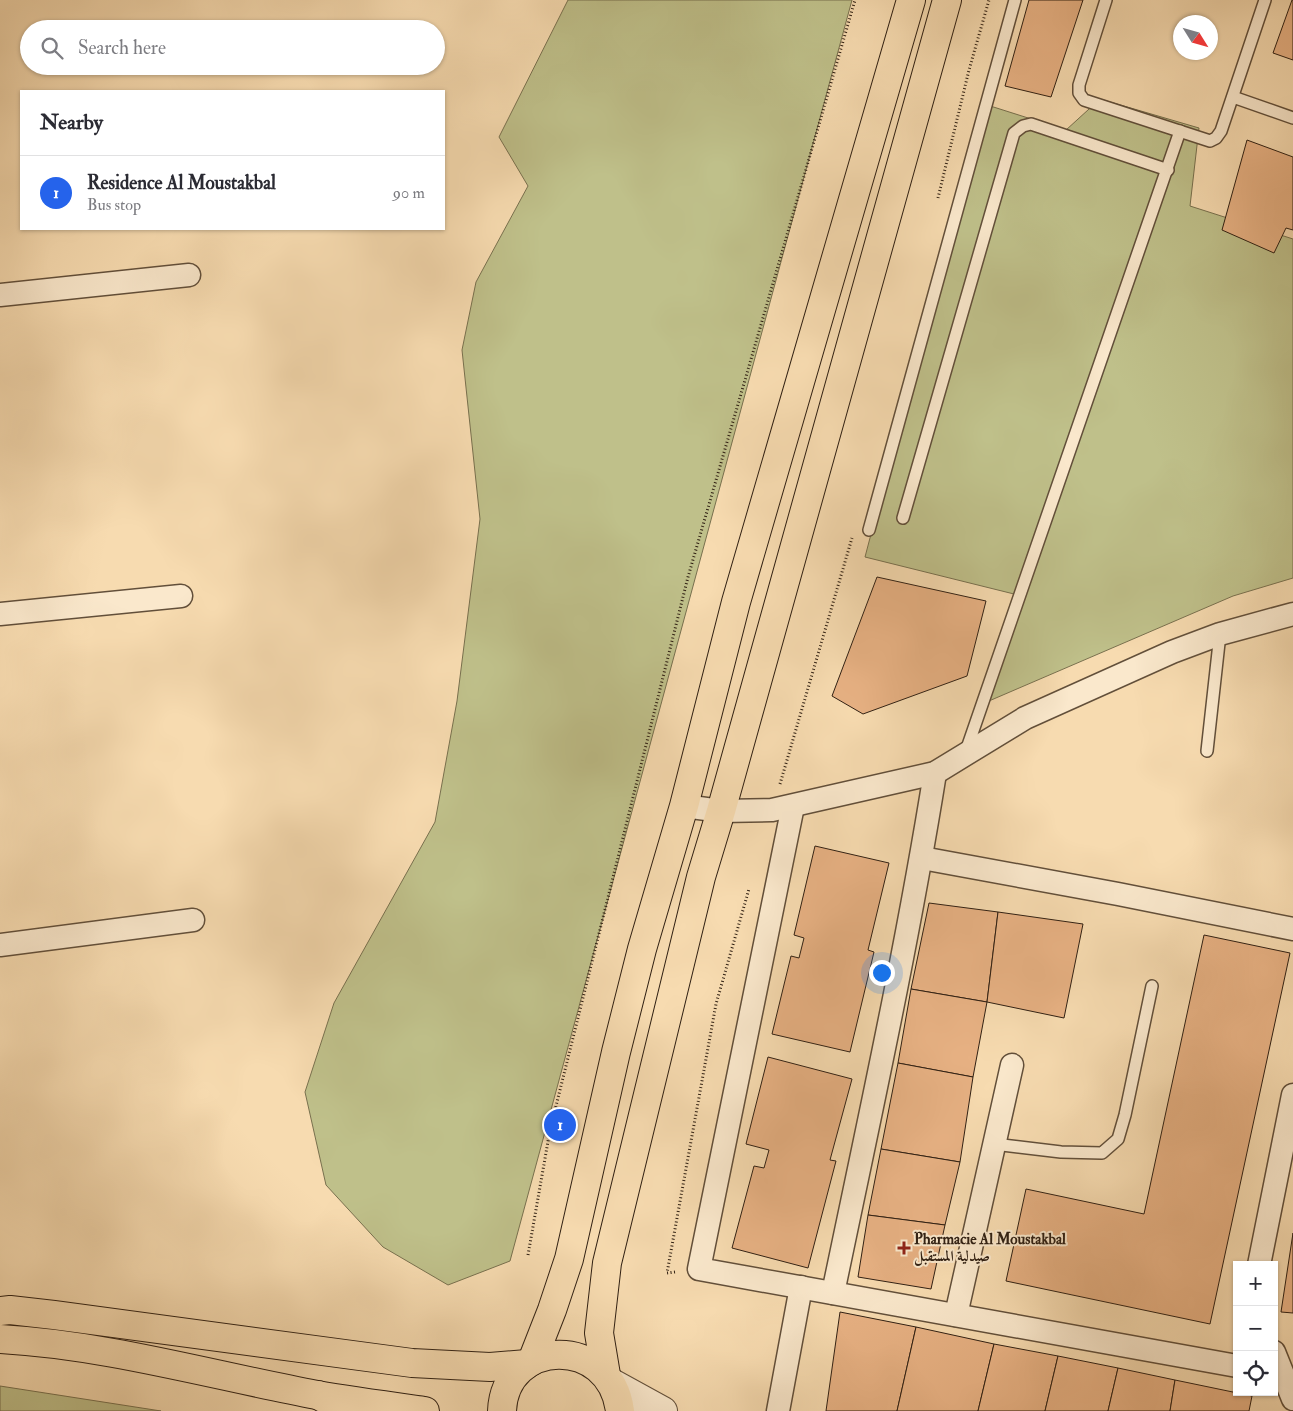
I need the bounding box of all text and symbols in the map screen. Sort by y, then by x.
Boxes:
north arrow [1173,15,1218,60]
search box [20,20,445,75]
icon: search [38,34,66,62]
text: Search here [78,36,166,60]
text: Nearby [40,109,103,136]
text: Residence Al Moustakbal [87,171,276,195]
text: 1 [53,183,59,203]
text: 90 m [393,183,425,203]
text: Bus stop [87,195,141,215]
your location [869,960,895,986]
pin: 1 [544,1106,576,1144]
place label: Pharmacie Al Moustakbal صيدلية المستقبل [914,1230,1066,1267]
marker: Pharmacie Al Moustakbal صيدلية المستقبل [898,1242,910,1254]
map controls [1233,1261,1278,1396]
button: + [1233,1261,1278,1306]
button: − [1233,1306,1278,1351]
button: locate [1233,1351,1278,1396]

